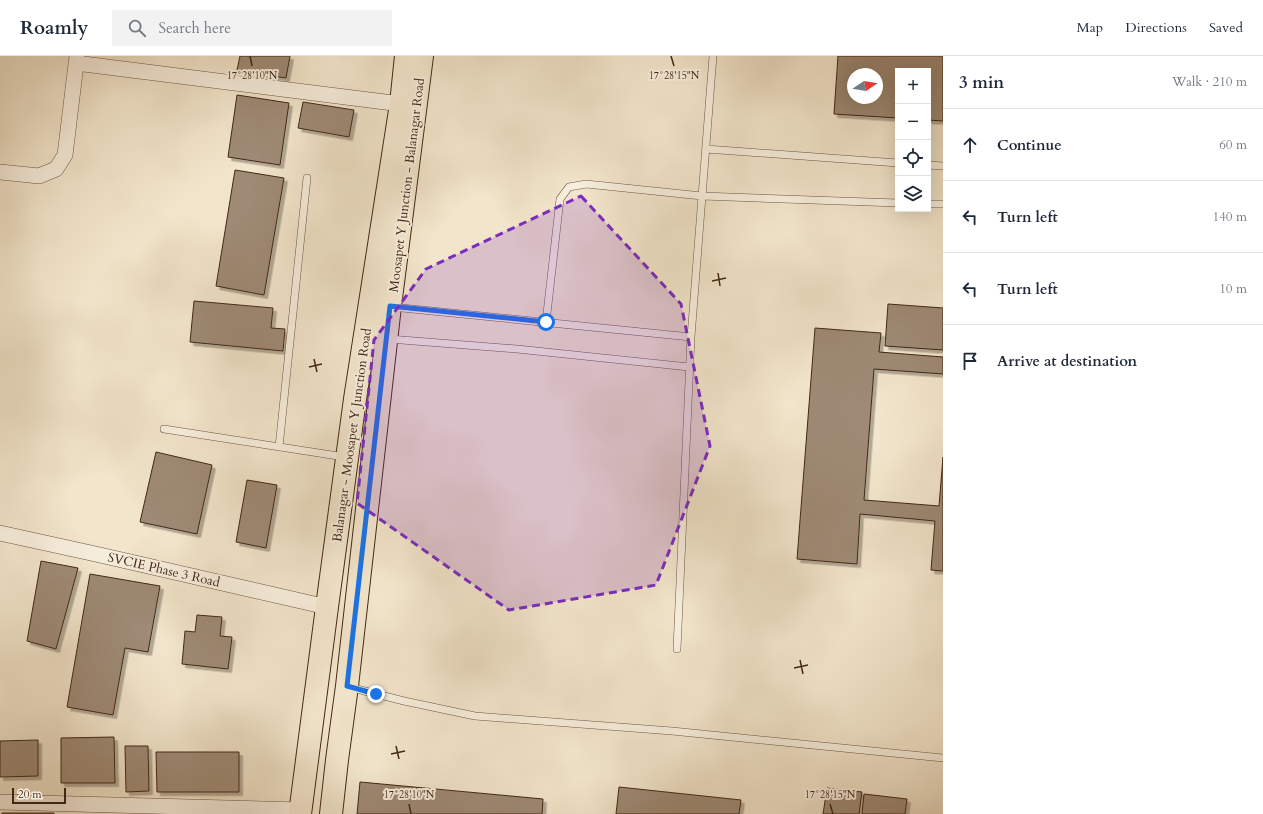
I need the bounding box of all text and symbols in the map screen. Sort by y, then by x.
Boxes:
search box [112,10,392,46]
text: Roamly [20,15,88,41]
icon: search [126,17,148,39]
text: Search here [158,18,231,38]
text: Map [1077,18,1103,37]
text: Directions [1125,18,1187,37]
text: Saved [1209,18,1243,37]
north arrow [847,68,883,104]
map controls [895,68,931,212]
button: + [895,68,931,104]
text: 17°28'10"N [227,69,278,83]
text: 17°28'15"N [649,69,700,83]
text: 3 min [959,71,1004,94]
text: Walk · 210 m [1172,73,1247,91]
street label: Moosapet Y Junction - Balanagar Road [385,77,429,293]
button: − [895,104,931,140]
icon: ahead [959,134,981,156]
text: Continue [997,135,1062,155]
text: 60 m [1219,136,1247,154]
button: locate [895,140,931,176]
button: layers [895,176,931,212]
icon: left [959,206,981,228]
text: Turn left [997,207,1058,227]
text: 140 m [1213,208,1247,226]
icon: left [959,278,981,300]
text: Turn left [997,279,1058,299]
text: 10 m [1219,280,1247,298]
route start [537,313,555,331]
street label: Balanagar - Moosapet Y Junction Road [328,327,376,543]
icon: arrive [959,350,981,372]
text: Arrive at destination [997,351,1137,371]
street label: SVCIE Phase 3 Road [106,548,222,592]
route end [367,685,385,703]
scale bar [12,786,66,805]
text: 20 m [18,787,42,802]
text: 17°28'10"N [384,788,435,802]
text: 17°28'15"N [805,788,856,802]

